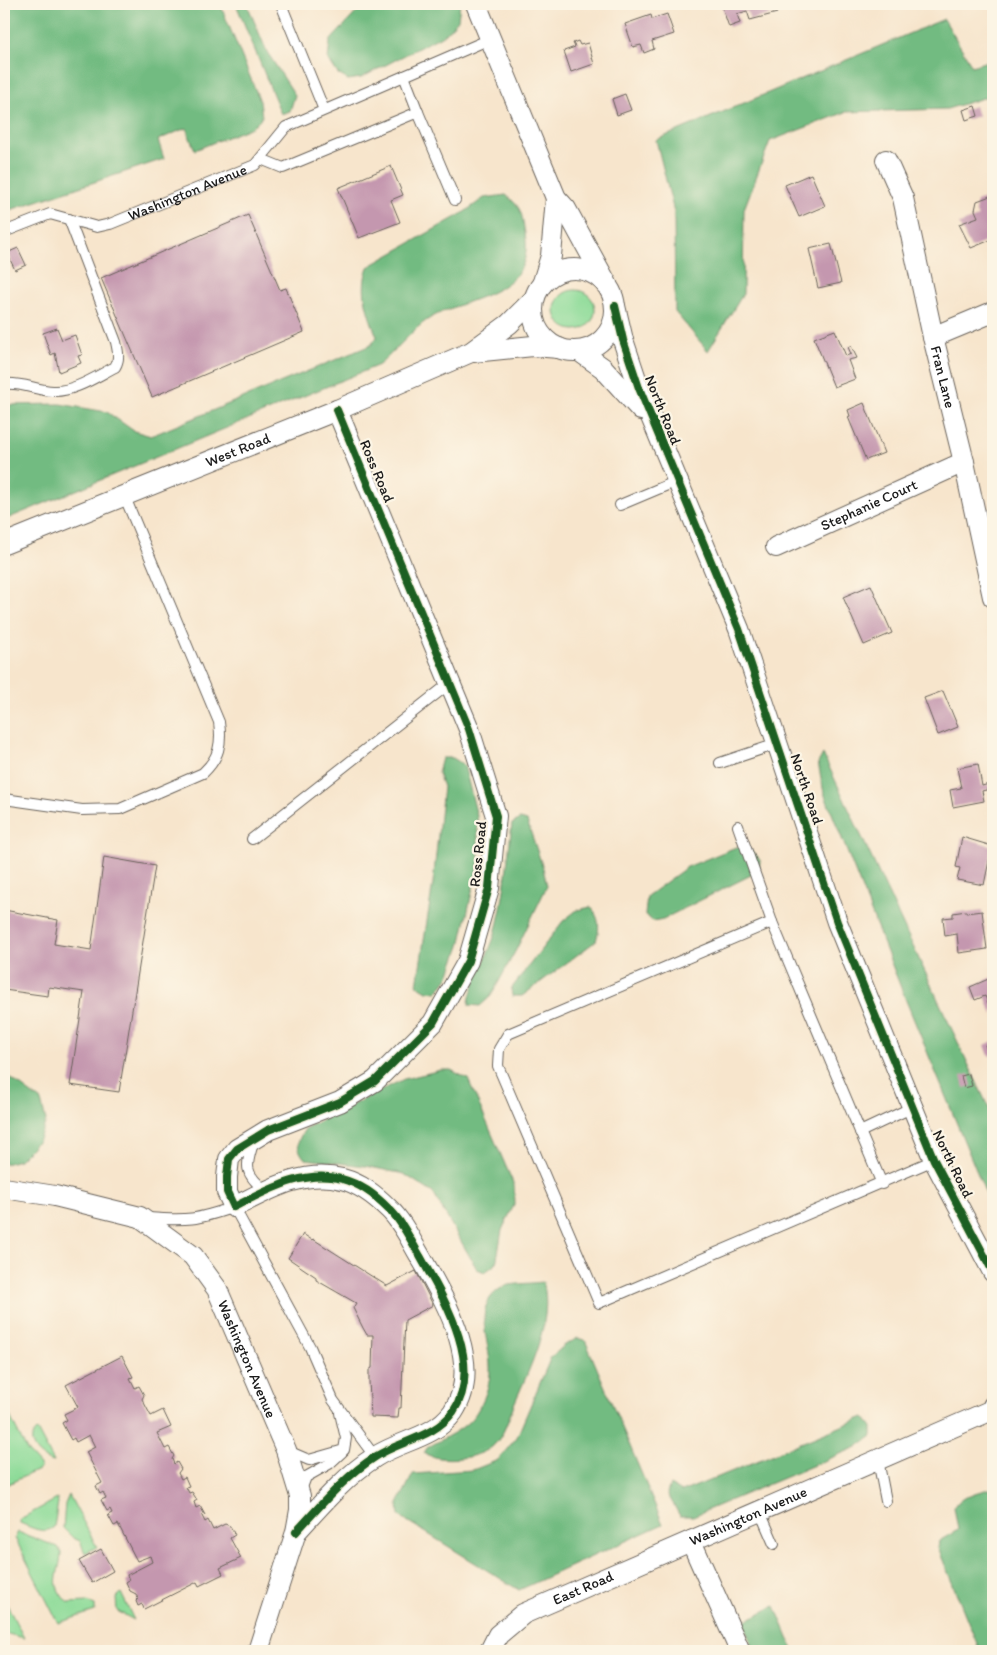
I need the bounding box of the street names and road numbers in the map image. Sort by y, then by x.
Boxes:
street label: Washington Avenue [125,160,249,225]
street label: Fran Lane [927,344,959,410]
street label: North Road [641,372,685,448]
street label: West Road [203,429,273,471]
street label: Ross Road [356,437,398,505]
street label: Stephanie Court [818,475,920,535]
street label: North Road [786,751,828,827]
street label: Ross Road [466,820,490,888]
street label: North Road [929,1127,978,1202]
street label: Washington Avenue [214,1297,280,1421]
street label: Washington Avenue [686,1483,810,1550]
street label: East Road [550,1567,616,1609]

